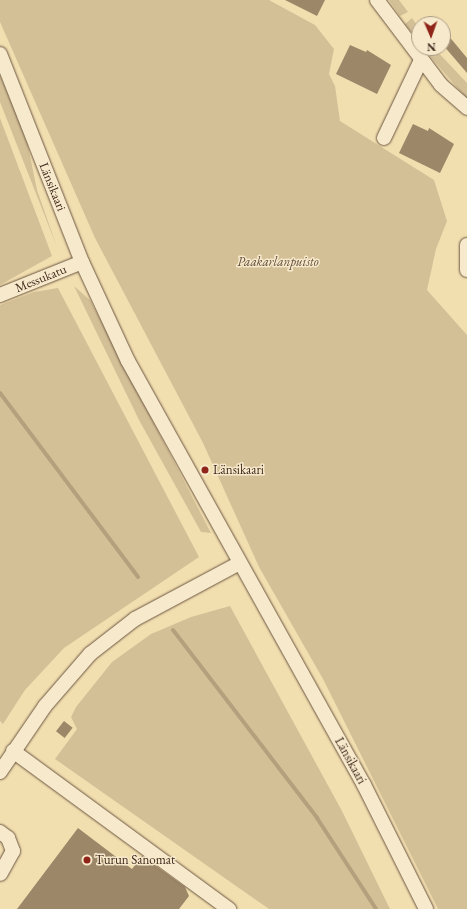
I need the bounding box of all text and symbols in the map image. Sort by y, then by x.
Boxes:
north arrow [411,16,451,56]
text: N [427,40,436,54]
street label: Länsikaari [35,160,69,214]
park label: Paakarlanpuisto [237,254,319,270]
street label: Messukatu [13,262,69,296]
place label: Länsikaari [213,462,264,478]
marker: Länsikaari [200,465,210,475]
street label: Länsikaari [331,735,369,787]
place label: Turun Sanomat [95,852,175,868]
marker: Turun Sanomat [82,855,92,865]

